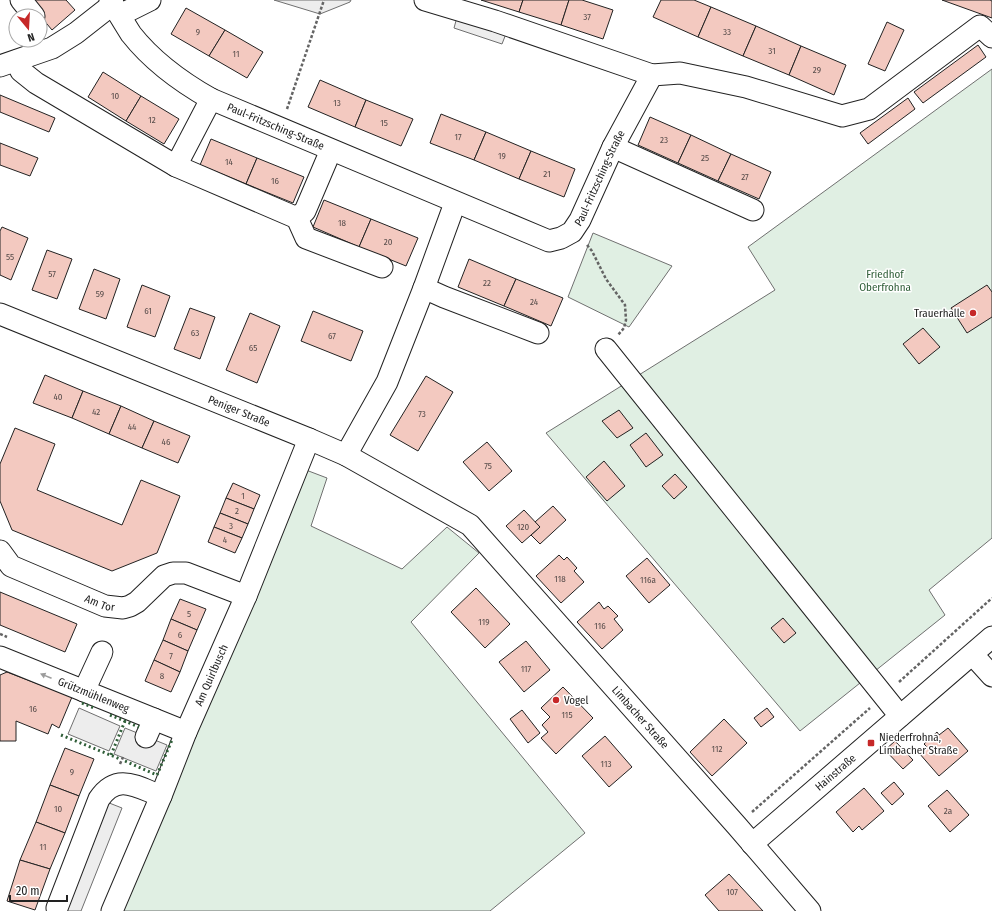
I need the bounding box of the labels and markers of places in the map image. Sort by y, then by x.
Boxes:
place label: Trauerhalle [914,307,965,320]
marker: Trauerhalle [968,308,978,318]
place label: Vogel [564,694,589,707]
marker: Vogel [551,695,561,705]
place label: Niederfrohna, Limbacher Straße [879,731,958,757]
marker: Niederfrohna, Limbacher Straße [866,738,876,748]

